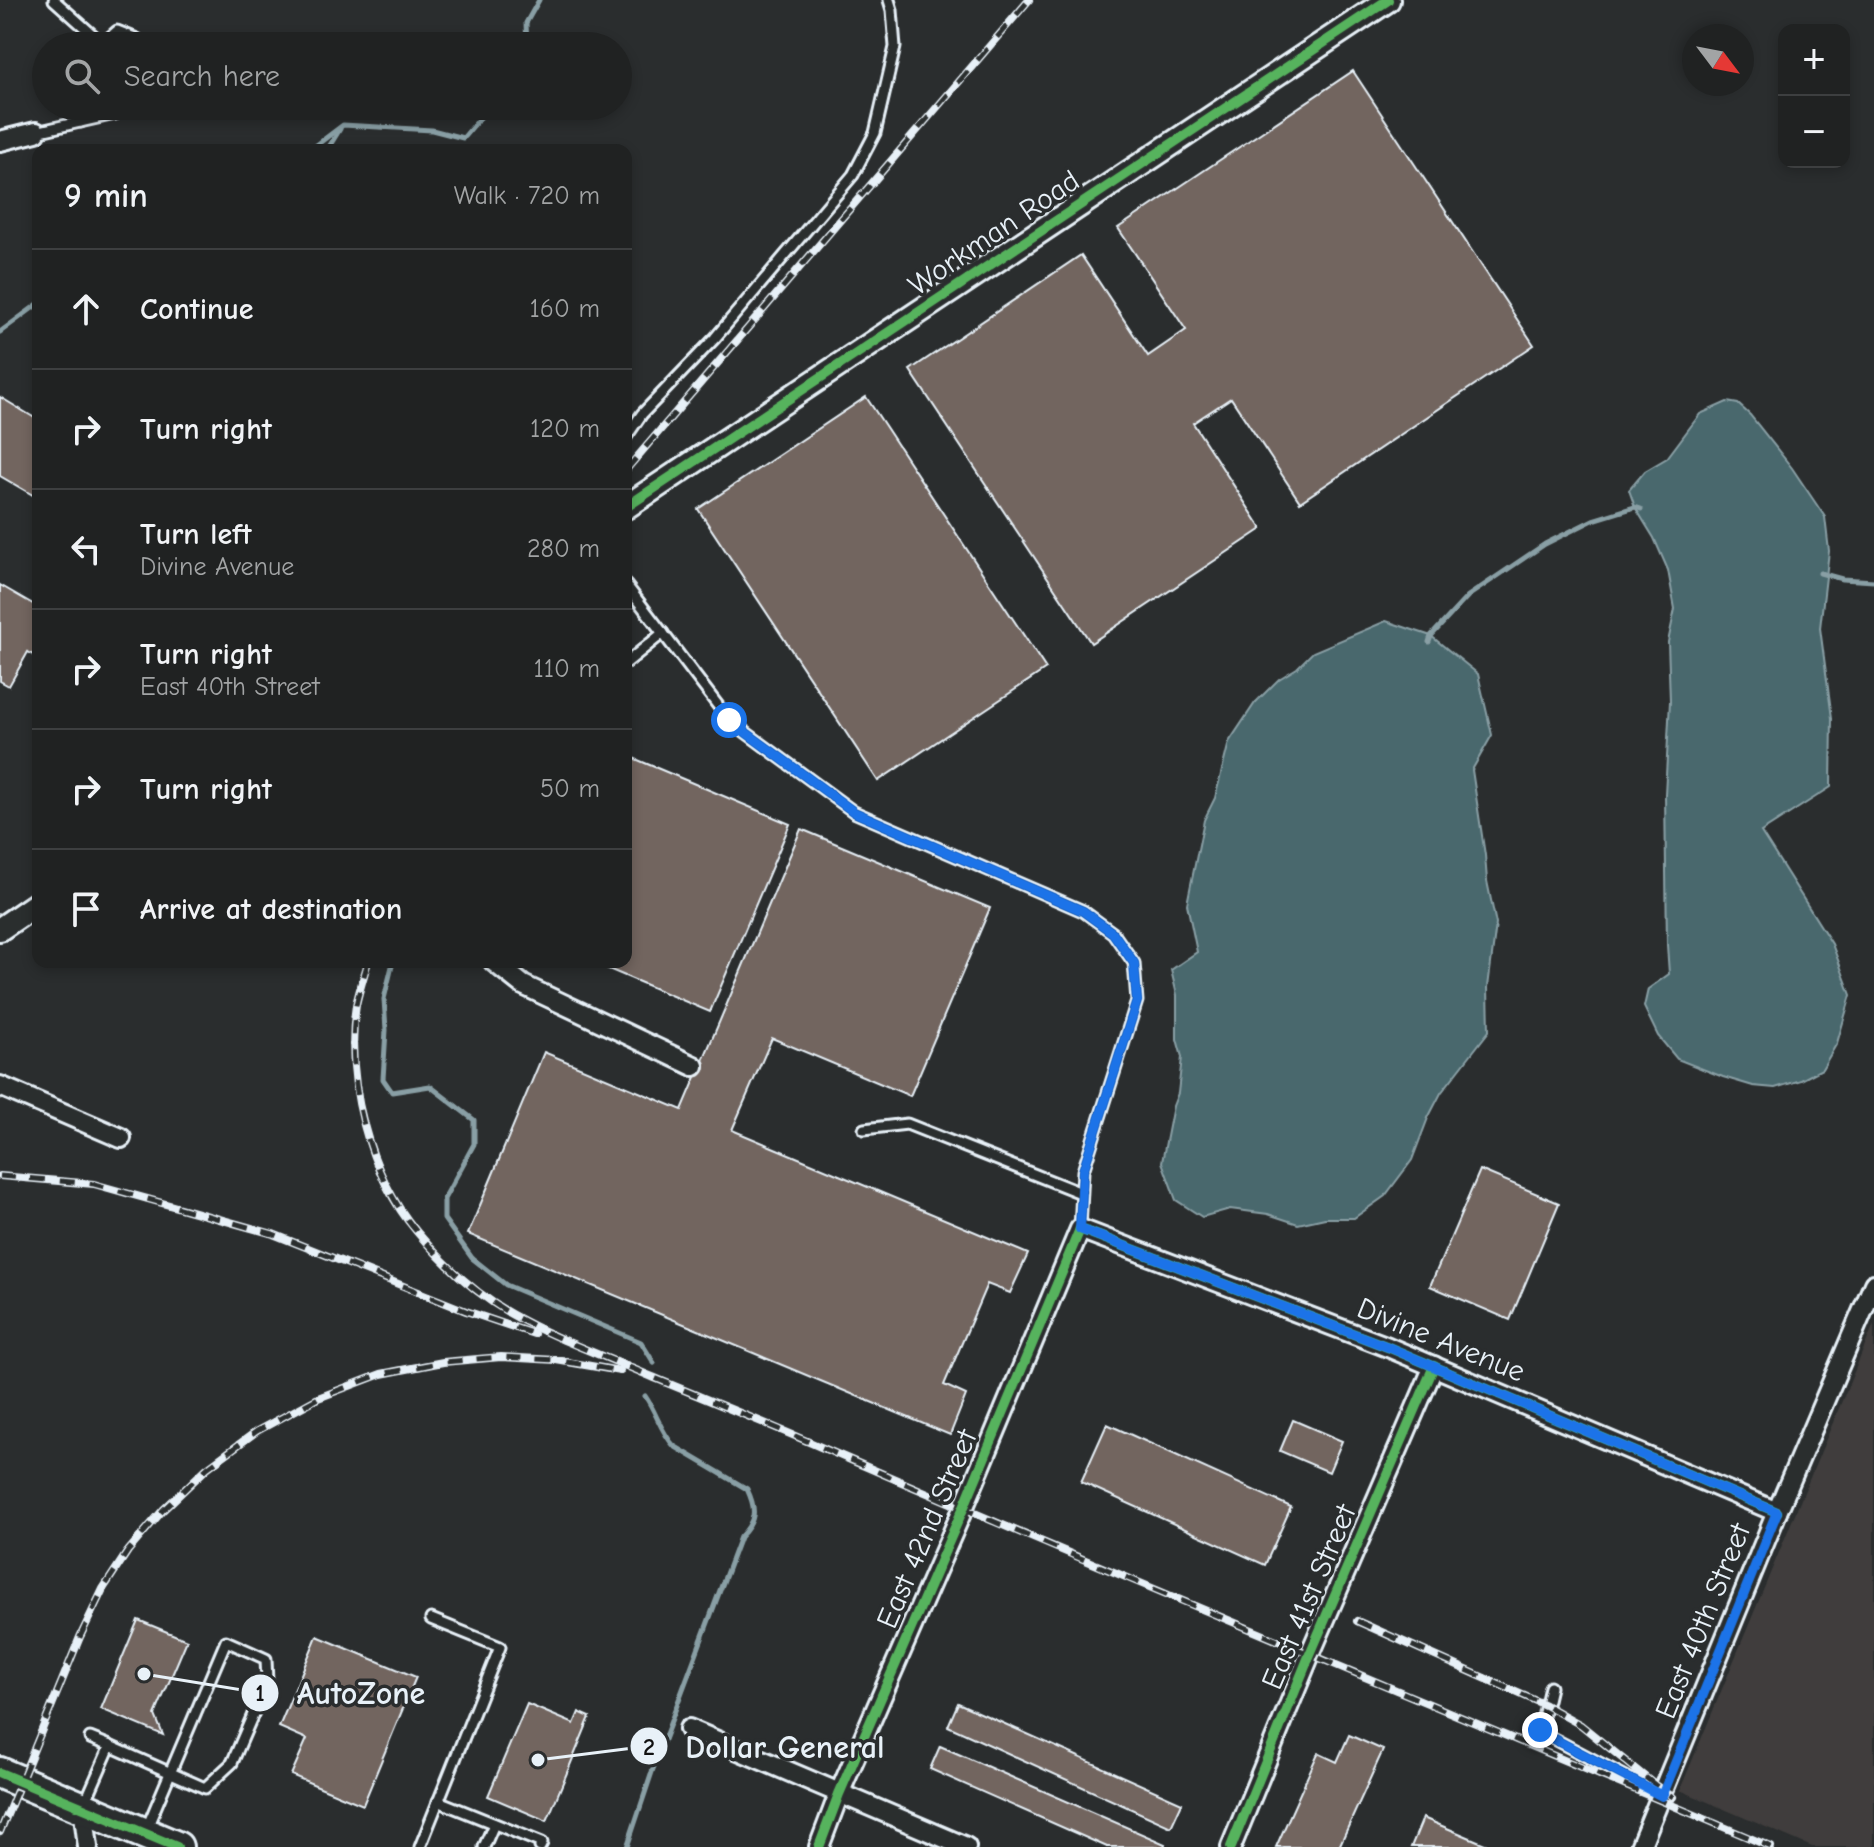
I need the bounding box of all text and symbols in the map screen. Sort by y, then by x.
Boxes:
north arrow [1682,24,1754,96]
map controls [1778,24,1850,168]
button: + [1778,24,1850,96]
search box [32,32,632,120]
icon: search [60,54,104,98]
text: Search here [124,59,280,94]
button: − [1778,96,1850,168]
street label: Workman Road [902,163,1086,303]
text: 9 min [64,176,148,216]
text: Walk · 720 m [454,181,600,211]
icon: ahead [64,287,108,331]
text: Continue [140,292,254,327]
text: 160 m [530,294,600,324]
icon: right [64,407,108,451]
text: Turn right [140,412,272,447]
text: 120 m [530,414,600,444]
text: Turn left [140,517,252,552]
icon: left [64,527,108,571]
text: 280 m [527,534,600,564]
text: Divine Avenue [140,552,294,582]
text: Turn right [140,637,272,672]
icon: right [64,647,108,691]
text: 110 m [533,654,600,684]
text: East 40th Street [140,672,320,702]
route start [711,702,747,738]
icon: right [64,767,108,811]
text: Turn right [140,772,272,807]
text: 50 m [540,774,600,804]
icon: arrive [64,887,108,931]
text: Arrive at destination [140,892,402,927]
street label: Divine Avenue [1352,1290,1530,1390]
street label: East 42nd Street [869,1423,985,1634]
street label: East 41st Street [1254,1498,1364,1695]
street label: East 40th Street [1648,1517,1759,1724]
callout: AutoZone [240,1665,441,1721]
text: AutoZone [297,1675,425,1712]
text: 1 [255,1679,265,1707]
route end [1522,1712,1558,1748]
callout: Dollar General [629,1718,900,1774]
text: Dollar General [685,1729,885,1766]
text: 2 [643,1733,655,1761]

